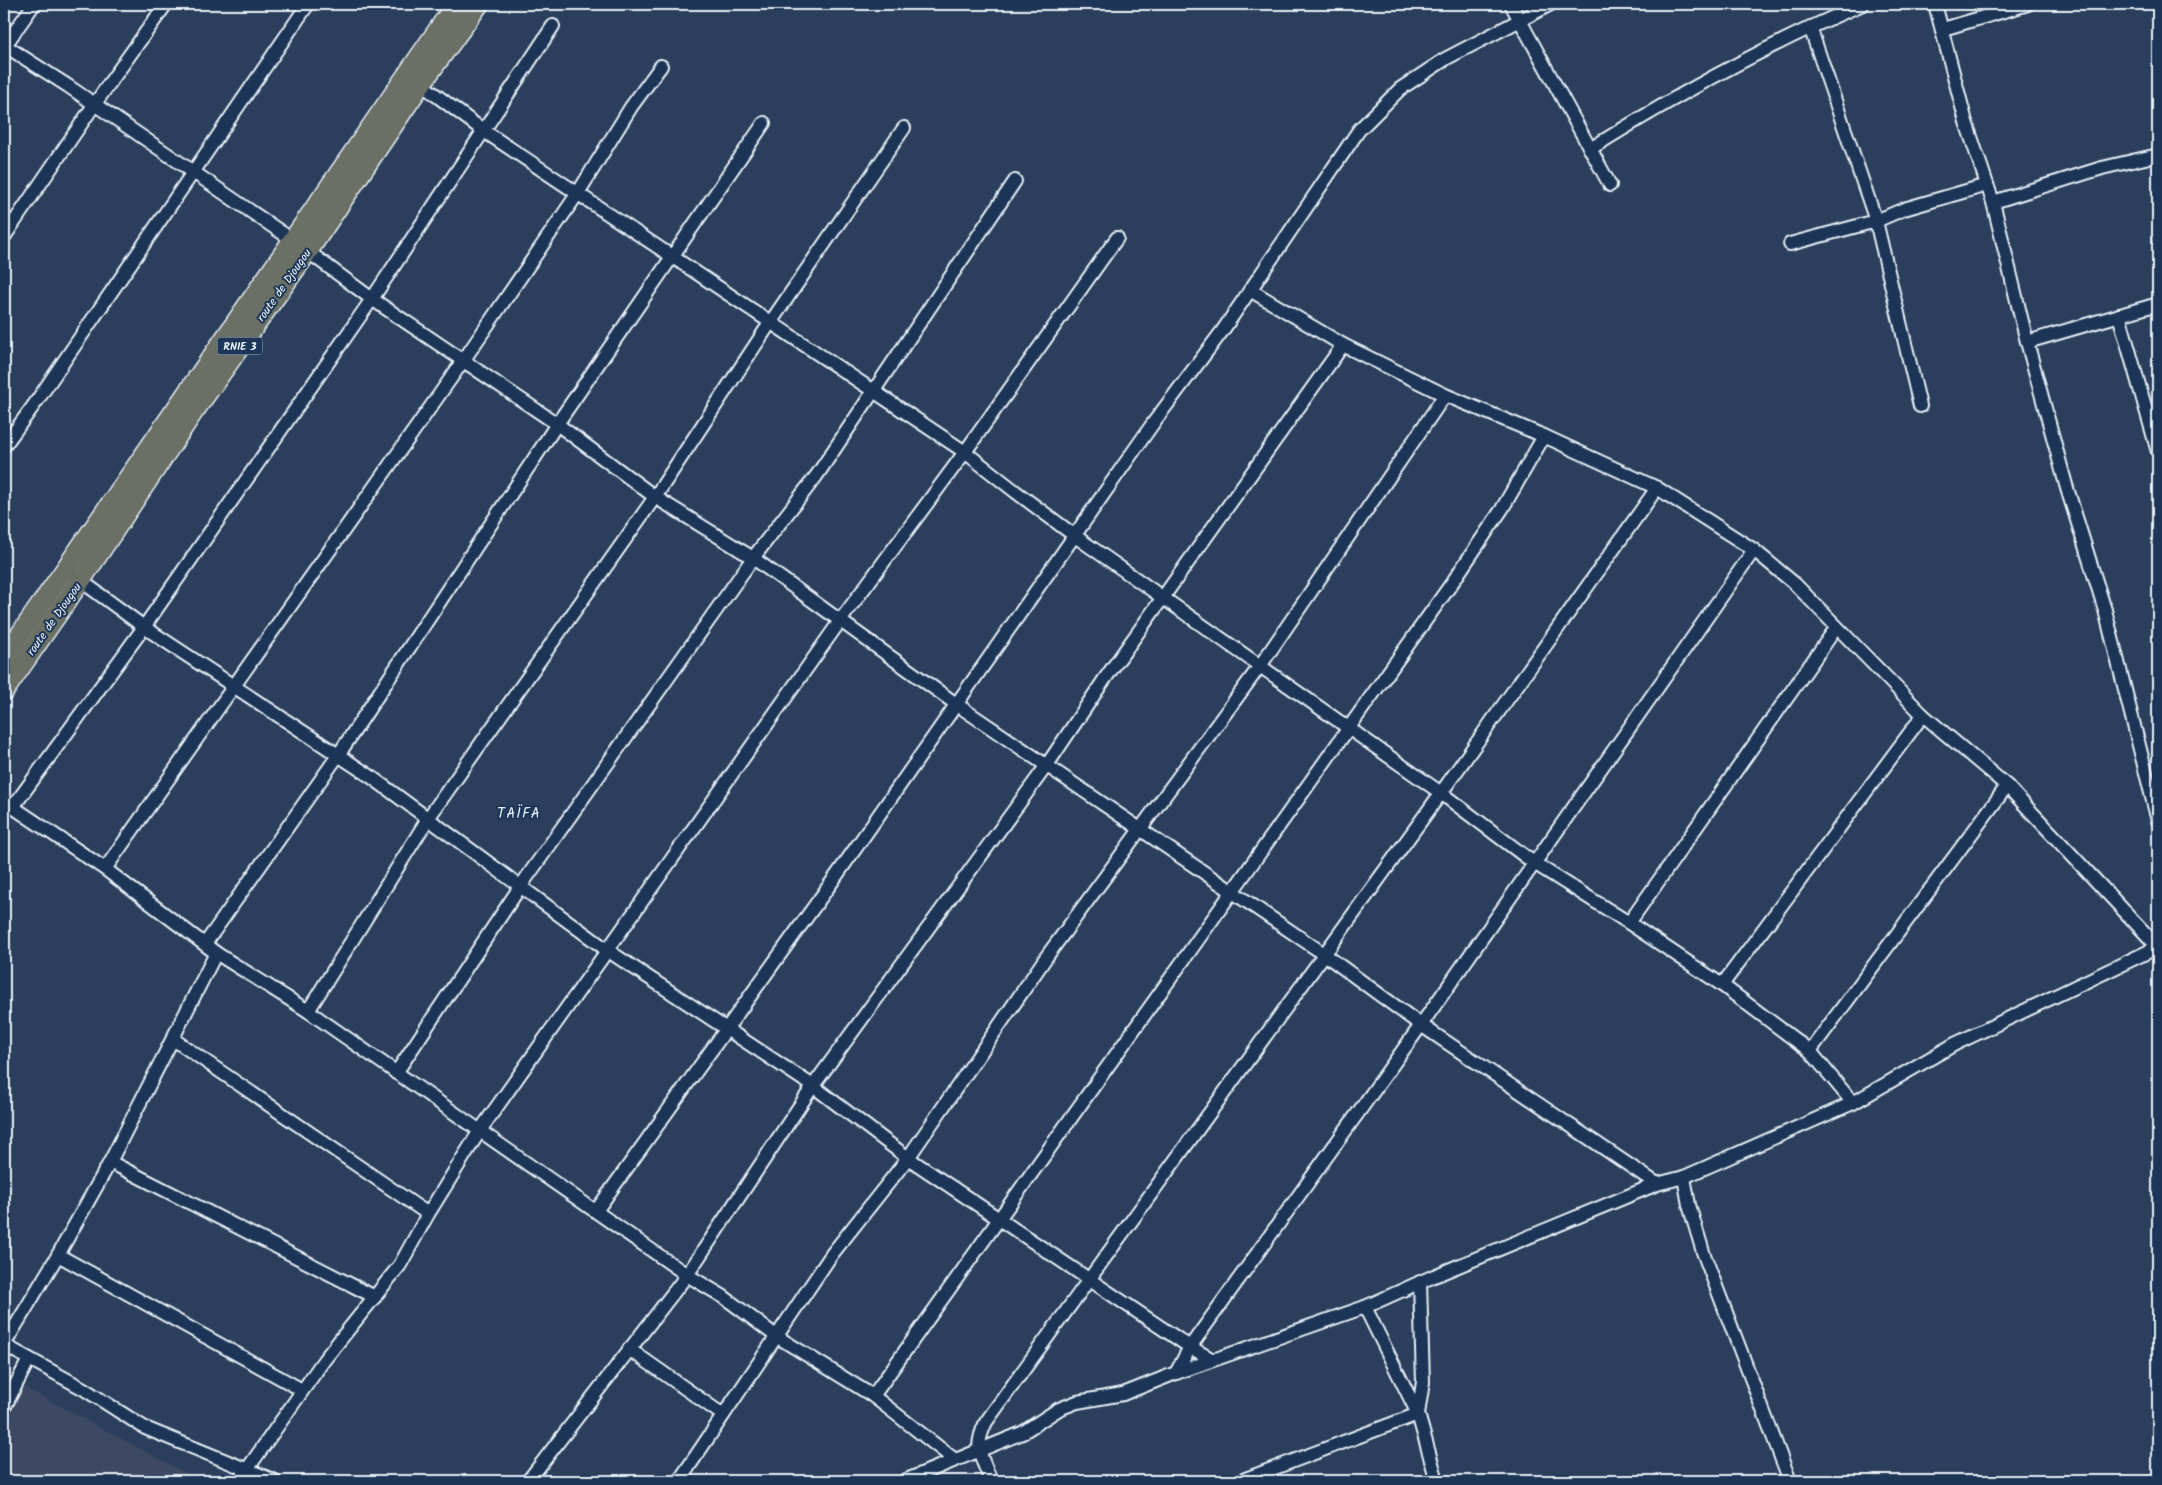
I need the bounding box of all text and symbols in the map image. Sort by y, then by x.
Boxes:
street label: route de Djougou [252,245,317,326]
road number: RNIE 3 [218,338,262,354]
street label: route de Djougou [22,579,87,660]
district label: TAÏFA [497,802,541,826]

